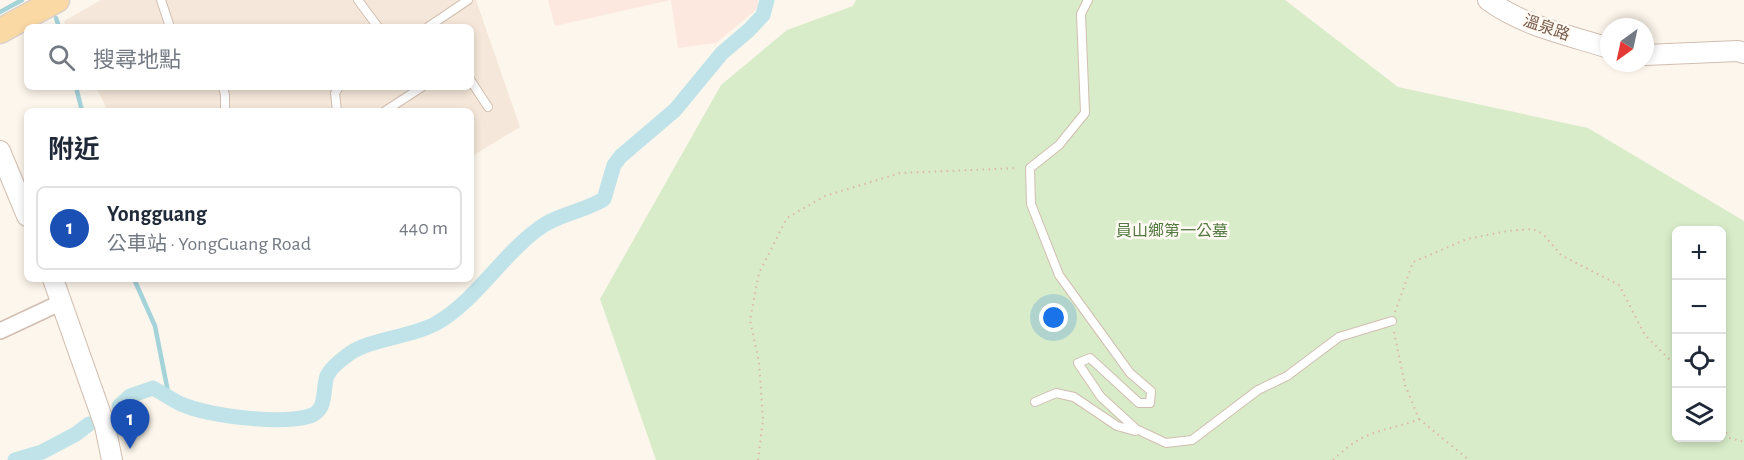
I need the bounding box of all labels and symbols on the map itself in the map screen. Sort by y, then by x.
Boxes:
street label: 溫泉路 [1521,12,1572,43]
north arrow [1600,18,1654,72]
park label: 員山鄉第一公墓 [1116,222,1228,239]
your location [1039,303,1068,332]
pin: 1 [110,400,150,449]

